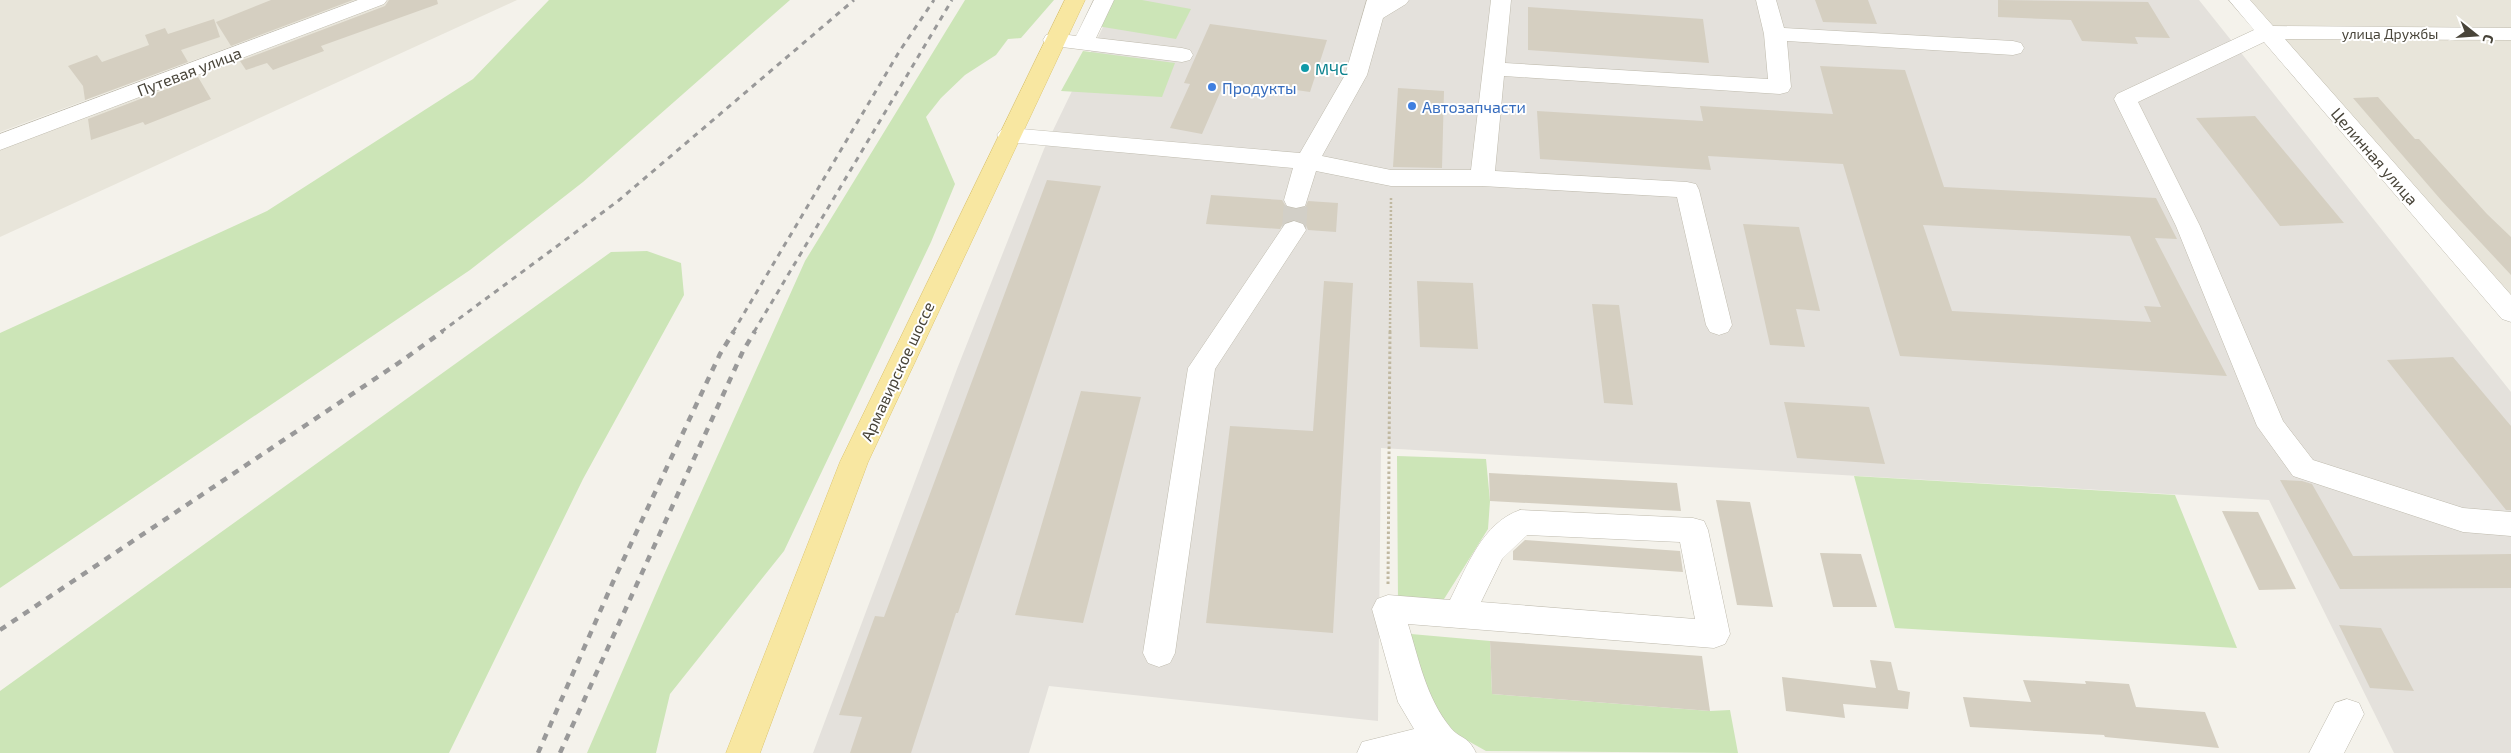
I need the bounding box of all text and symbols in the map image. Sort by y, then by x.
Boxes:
north arrow [2451,10,2501,60]
street label: улица Дружбы [2342,25,2438,42]
text: С [2480,33,2498,45]
street label: Путевая улица [134,42,244,101]
place label: МЧС [1315,59,1348,78]
marker: МЧС [1299,62,1311,74]
place label: Продукты [1222,78,1297,98]
marker: Продукты [1206,81,1218,93]
place label: Автозапчасти [1422,97,1526,116]
marker: Автозапчасти [1406,100,1418,112]
street label: Целинная улица [2327,104,2422,209]
street label: Армавирское шоссе [856,298,938,444]

